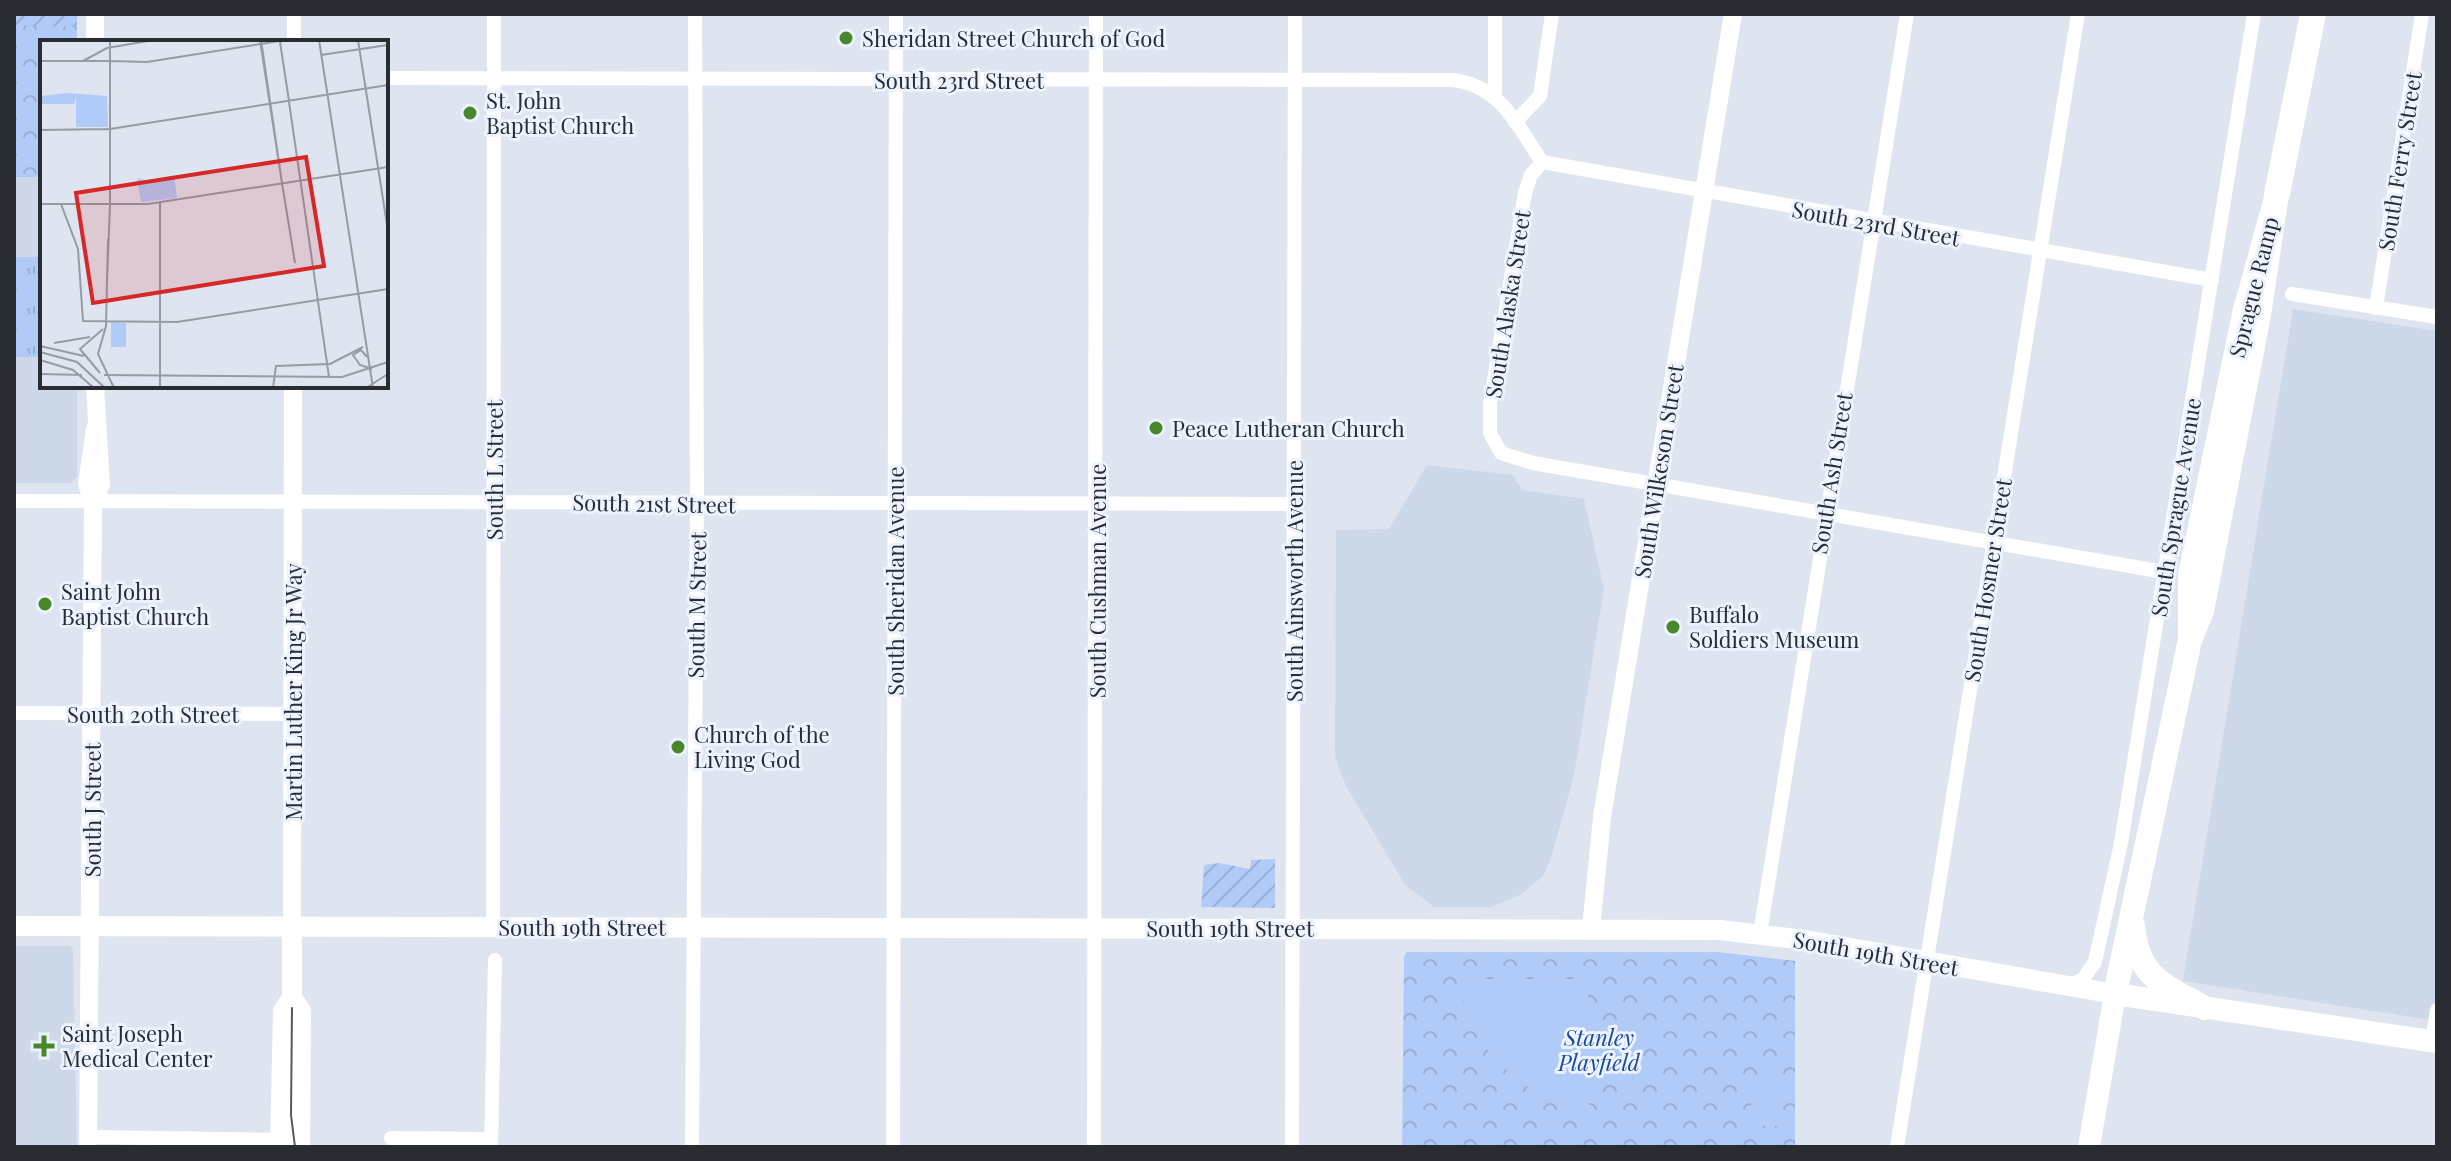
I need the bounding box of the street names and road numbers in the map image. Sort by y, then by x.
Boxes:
street label: South 23rd Street [874,65,1045,95]
street label: South Ferry Street [2370,68,2428,253]
street label: South 23rd Street [1790,193,1964,253]
street label: South Alaska Street [1477,207,1537,400]
street label: Sprague Ramp [2221,214,2285,360]
street label: South Wilkeson Street [1626,361,1690,580]
street label: South Ash Street [1803,389,1859,556]
street label: South Sprague Avenue [2143,395,2207,619]
street label: South L Street [479,399,509,540]
street label: South Ainsworth Avenue [1279,460,1309,702]
street label: South Cushman Avenue [1082,464,1112,698]
street label: South Sheridan Avenue [880,466,910,696]
street label: South Hosmer Street [1956,475,2018,684]
street label: South 21st Street [572,487,737,519]
street label: South M Street [680,530,712,679]
street label: Martin Luther King Jr Way [278,563,308,821]
street label: South 20th Street [67,699,240,729]
street label: South J Street [77,741,107,877]
street label: South 19th Street [498,912,667,942]
street label: South 19th Street [1146,913,1315,943]
street label: South 19th Street [1791,924,1962,983]

